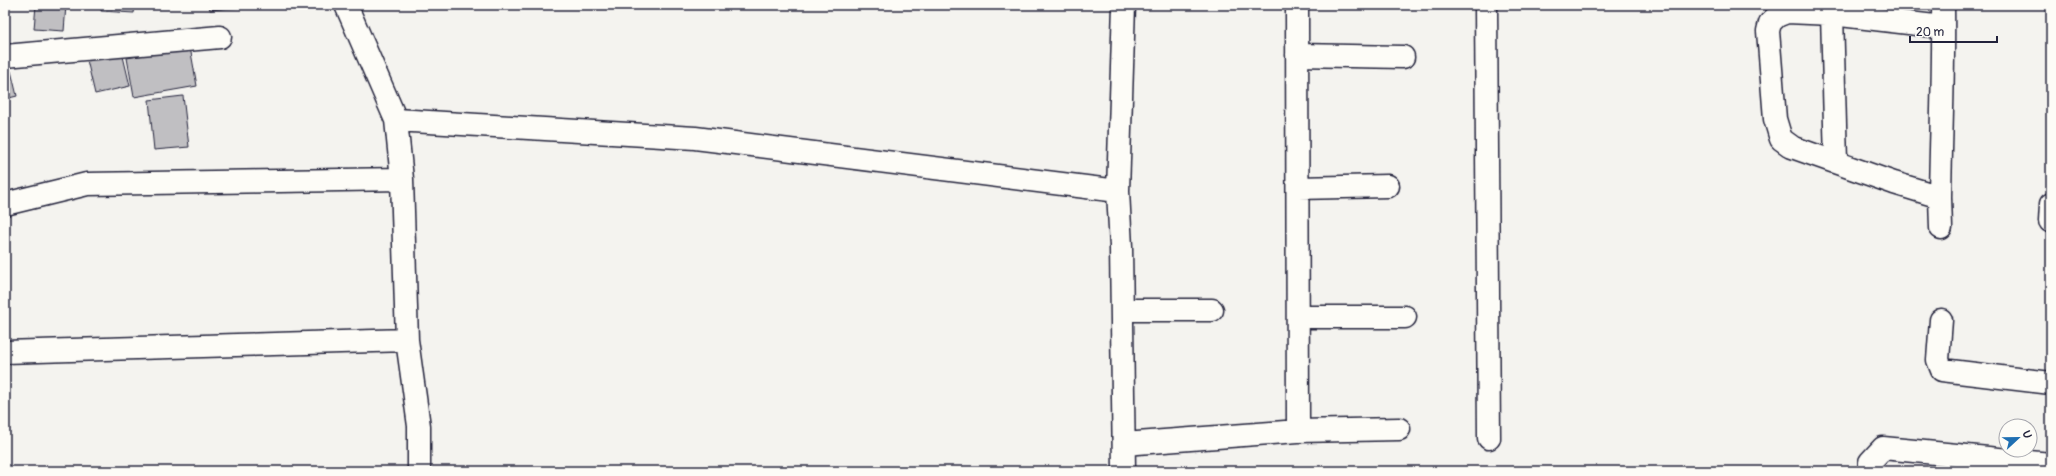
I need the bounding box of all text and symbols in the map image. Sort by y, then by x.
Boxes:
scale bar [1910,18,1997,44]
text: 20 m [1916,25,1945,40]
north arrow [1998,418,2038,458]
text: U [2019,429,2034,440]

